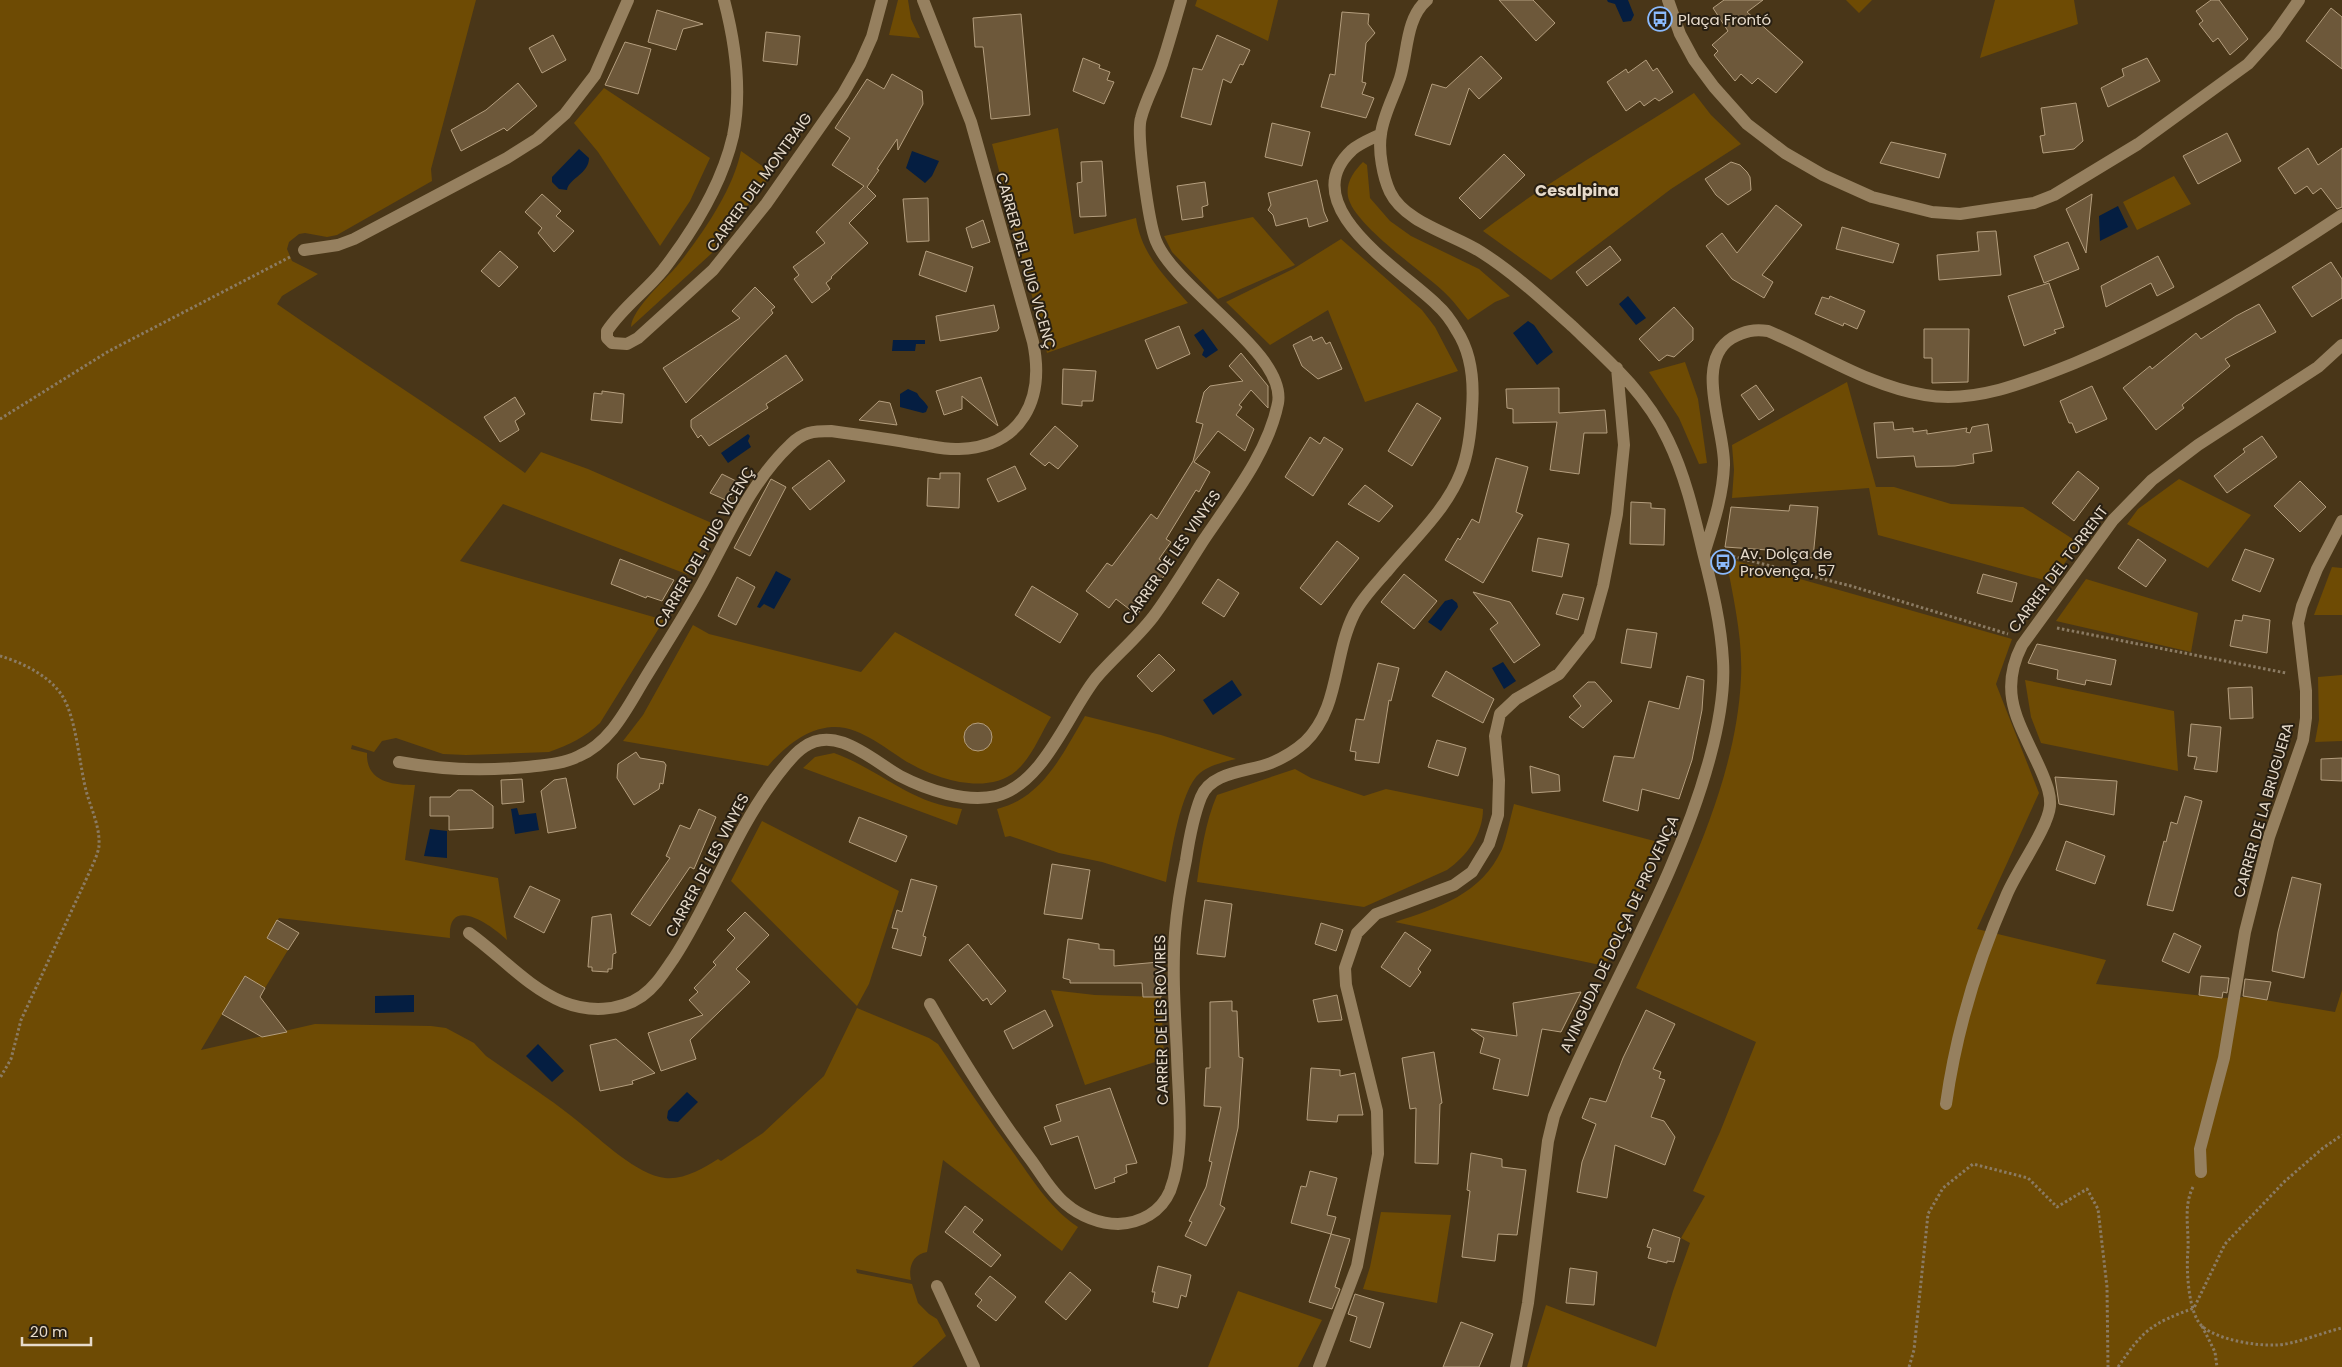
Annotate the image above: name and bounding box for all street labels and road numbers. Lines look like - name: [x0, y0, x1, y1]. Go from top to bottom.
- street label: CARRER DEL MONTBAIG: [701, 108, 817, 256]
- street label: CARRER DEL PUIG VICENÇ: [991, 170, 1061, 352]
- street label: CARRER DEL PUIG VICENÇ: [649, 463, 759, 631]
- street label: CARRER DE LES VINYES: [1117, 486, 1225, 628]
- street label: CARRER DEL TORRENT: [2003, 501, 2113, 637]
- street label: CARRER DE LA BRUGUERA: [2228, 720, 2298, 900]
- street label: CARRER DE LES VINYES: [660, 790, 754, 940]
- street label: AVINGUDA DE DOLÇA DE PROVENÇA: [1555, 812, 1683, 1056]
- street label: CARRER DE LES ROVIRES: [1149, 935, 1173, 1105]

